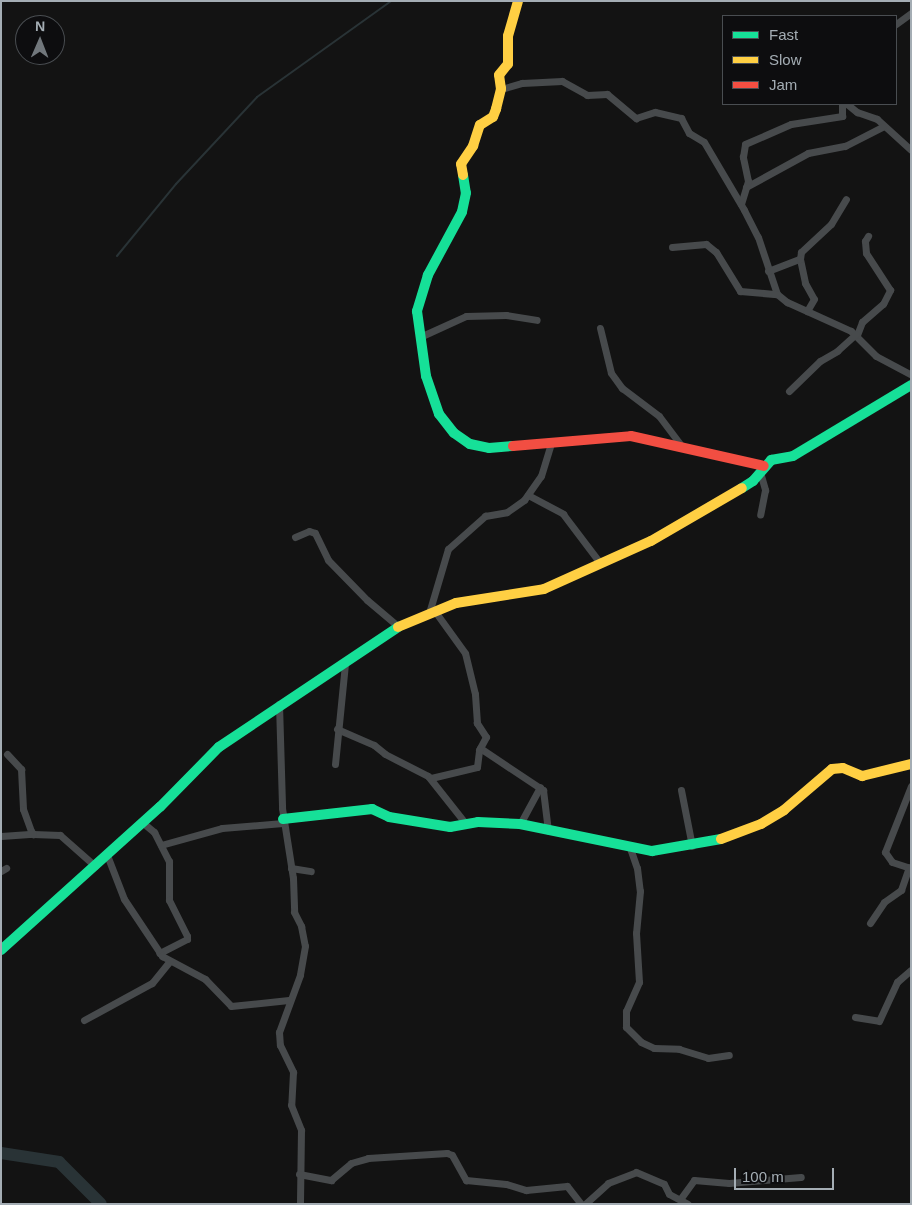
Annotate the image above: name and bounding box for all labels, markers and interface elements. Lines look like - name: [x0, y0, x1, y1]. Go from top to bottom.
- north arrow: [15, 15, 65, 65]
- legend: [722, 15, 897, 105]
- text: N: [35, 18, 45, 34]
- text: Fast: [769, 26, 798, 43]
- text: Slow: [769, 51, 802, 68]
- text: Jam: [769, 76, 797, 93]
- scale bar: [737, 1158, 837, 1190]
- text: 100 m: [742, 1168, 784, 1185]

